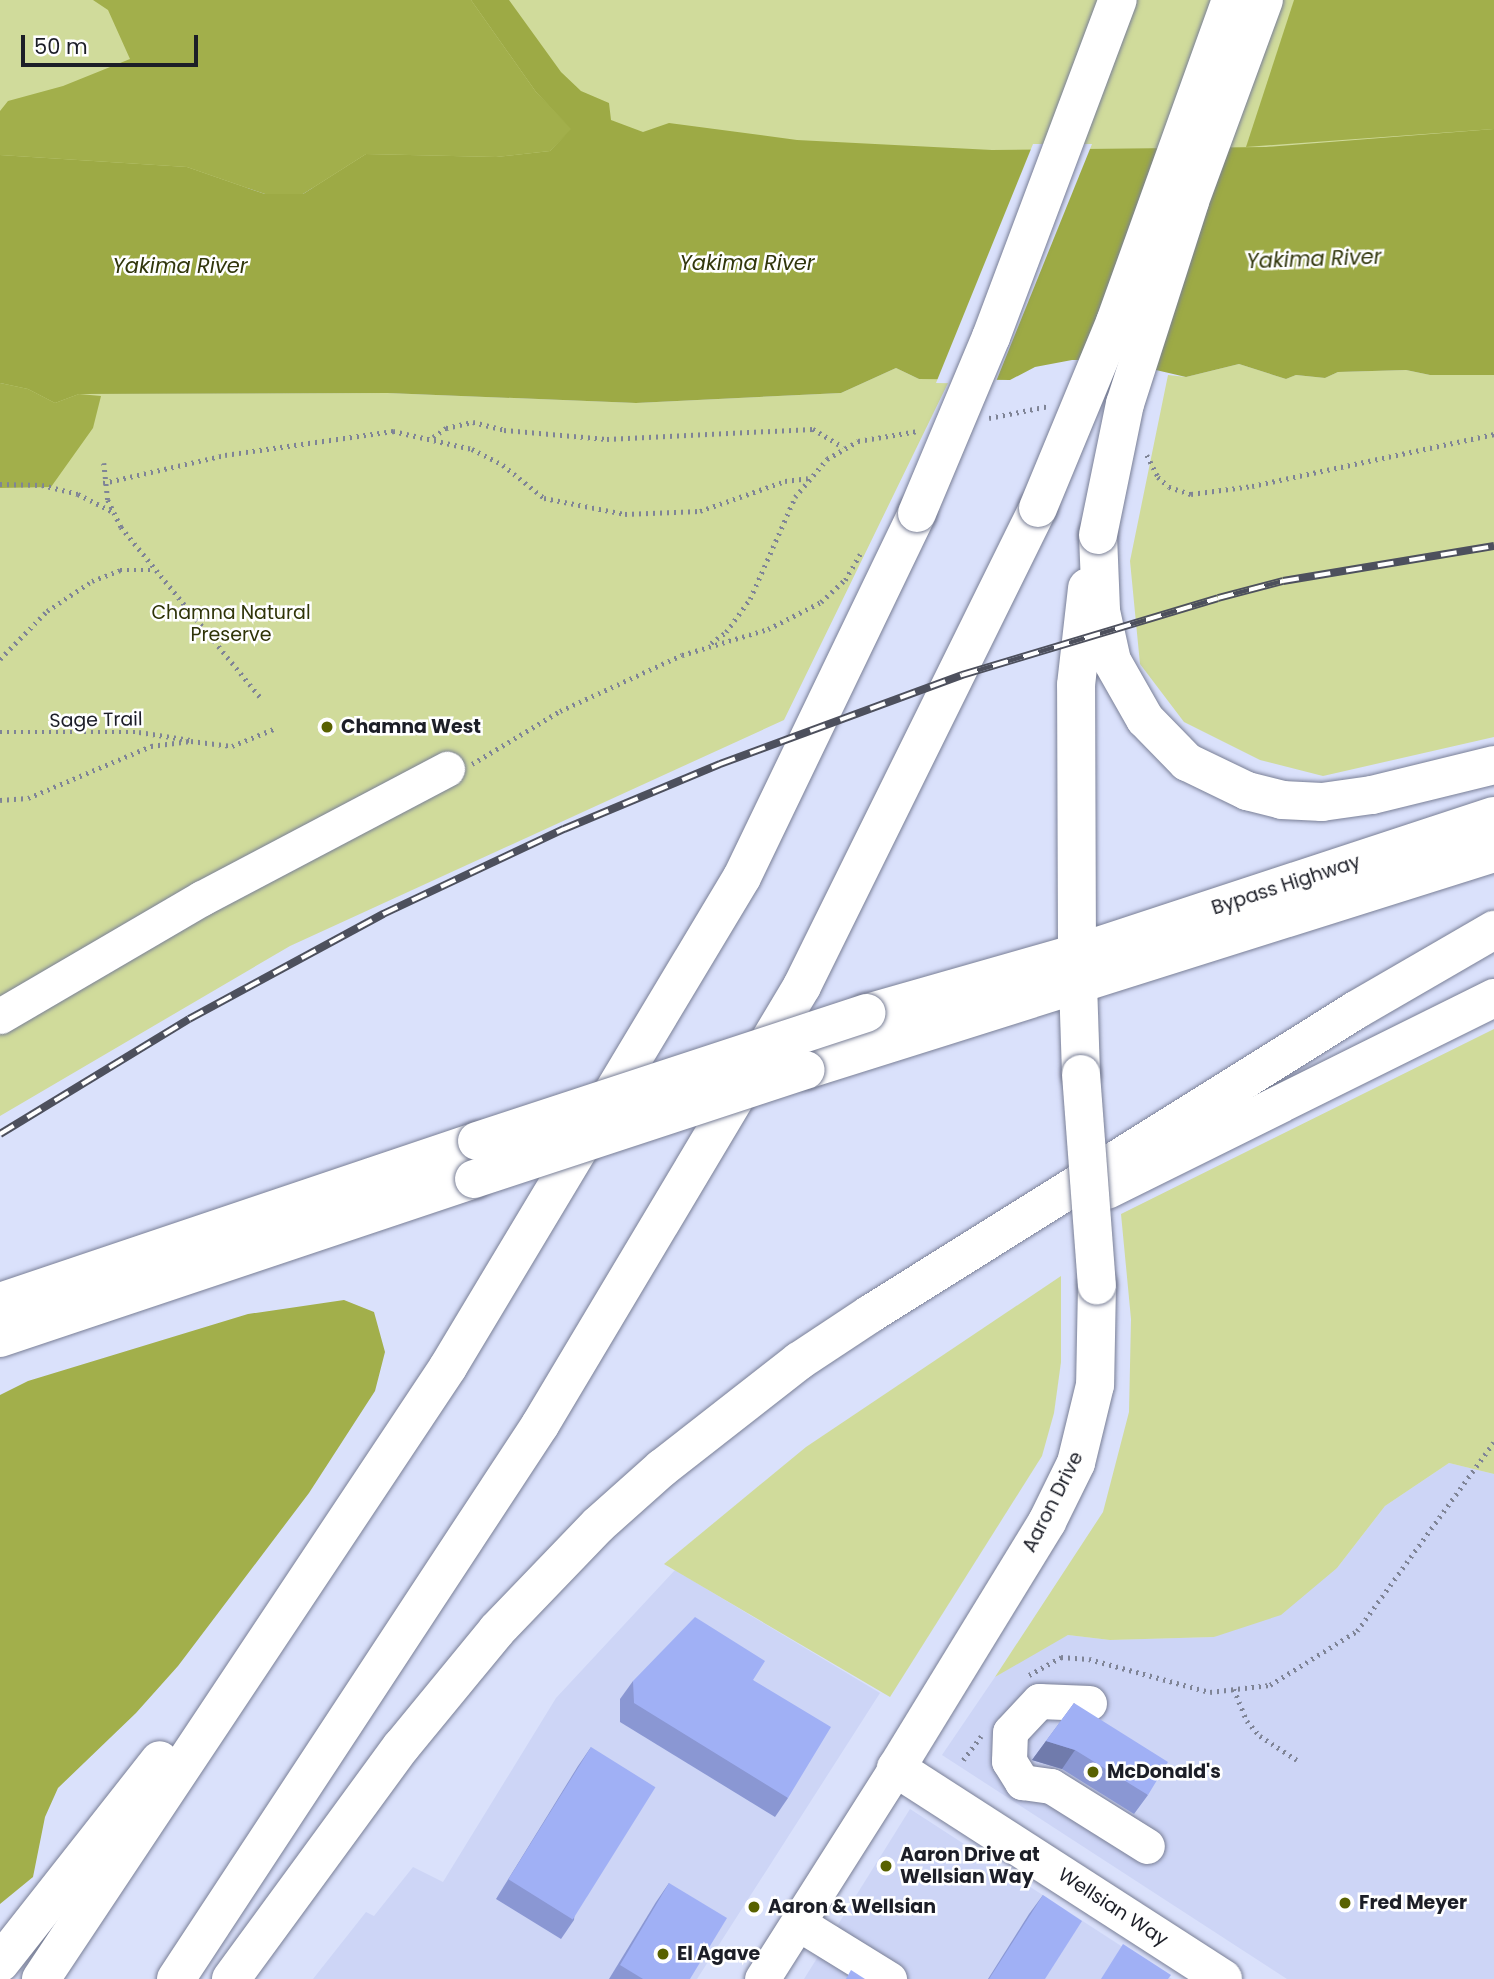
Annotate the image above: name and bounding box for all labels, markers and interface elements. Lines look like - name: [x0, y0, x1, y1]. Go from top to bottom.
- scale bar: [24, 21, 201, 65]
- text: 50 m: [34, 32, 88, 61]
- water label: Yakima River: [1246, 244, 1382, 274]
- water label: Yakima River: [679, 250, 815, 276]
- water label: Yakima River: [112, 253, 248, 279]
- park label: Chamna Natural Preserve: [151, 602, 311, 646]
- street label: Sage Trail: [49, 708, 143, 732]
- place label: Chamna West: [341, 716, 481, 738]
- marker: Chamna West: [319, 719, 335, 735]
- street label: Bypass Highway: [1209, 850, 1363, 920]
- street label: Aaron Drive: [1018, 1448, 1088, 1556]
- place label: McDonald's: [1107, 1761, 1221, 1783]
- marker: McDonald's: [1085, 1764, 1101, 1780]
- place label: Aaron Drive at Wellsian Way: [900, 1844, 1040, 1888]
- marker: Aaron Drive at Wellsian Way: [878, 1858, 894, 1874]
- street label: Wellsian Way: [1054, 1863, 1172, 1951]
- place label: Fred Meyer: [1359, 1892, 1467, 1914]
- marker: Fred Meyer: [1337, 1895, 1353, 1911]
- place label: Aaron & Wellsian: [768, 1896, 936, 1918]
- marker: Aaron & Wellsian: [746, 1899, 762, 1915]
- place label: El Agave: [677, 1943, 760, 1965]
- marker: El Agave: [655, 1946, 671, 1962]

